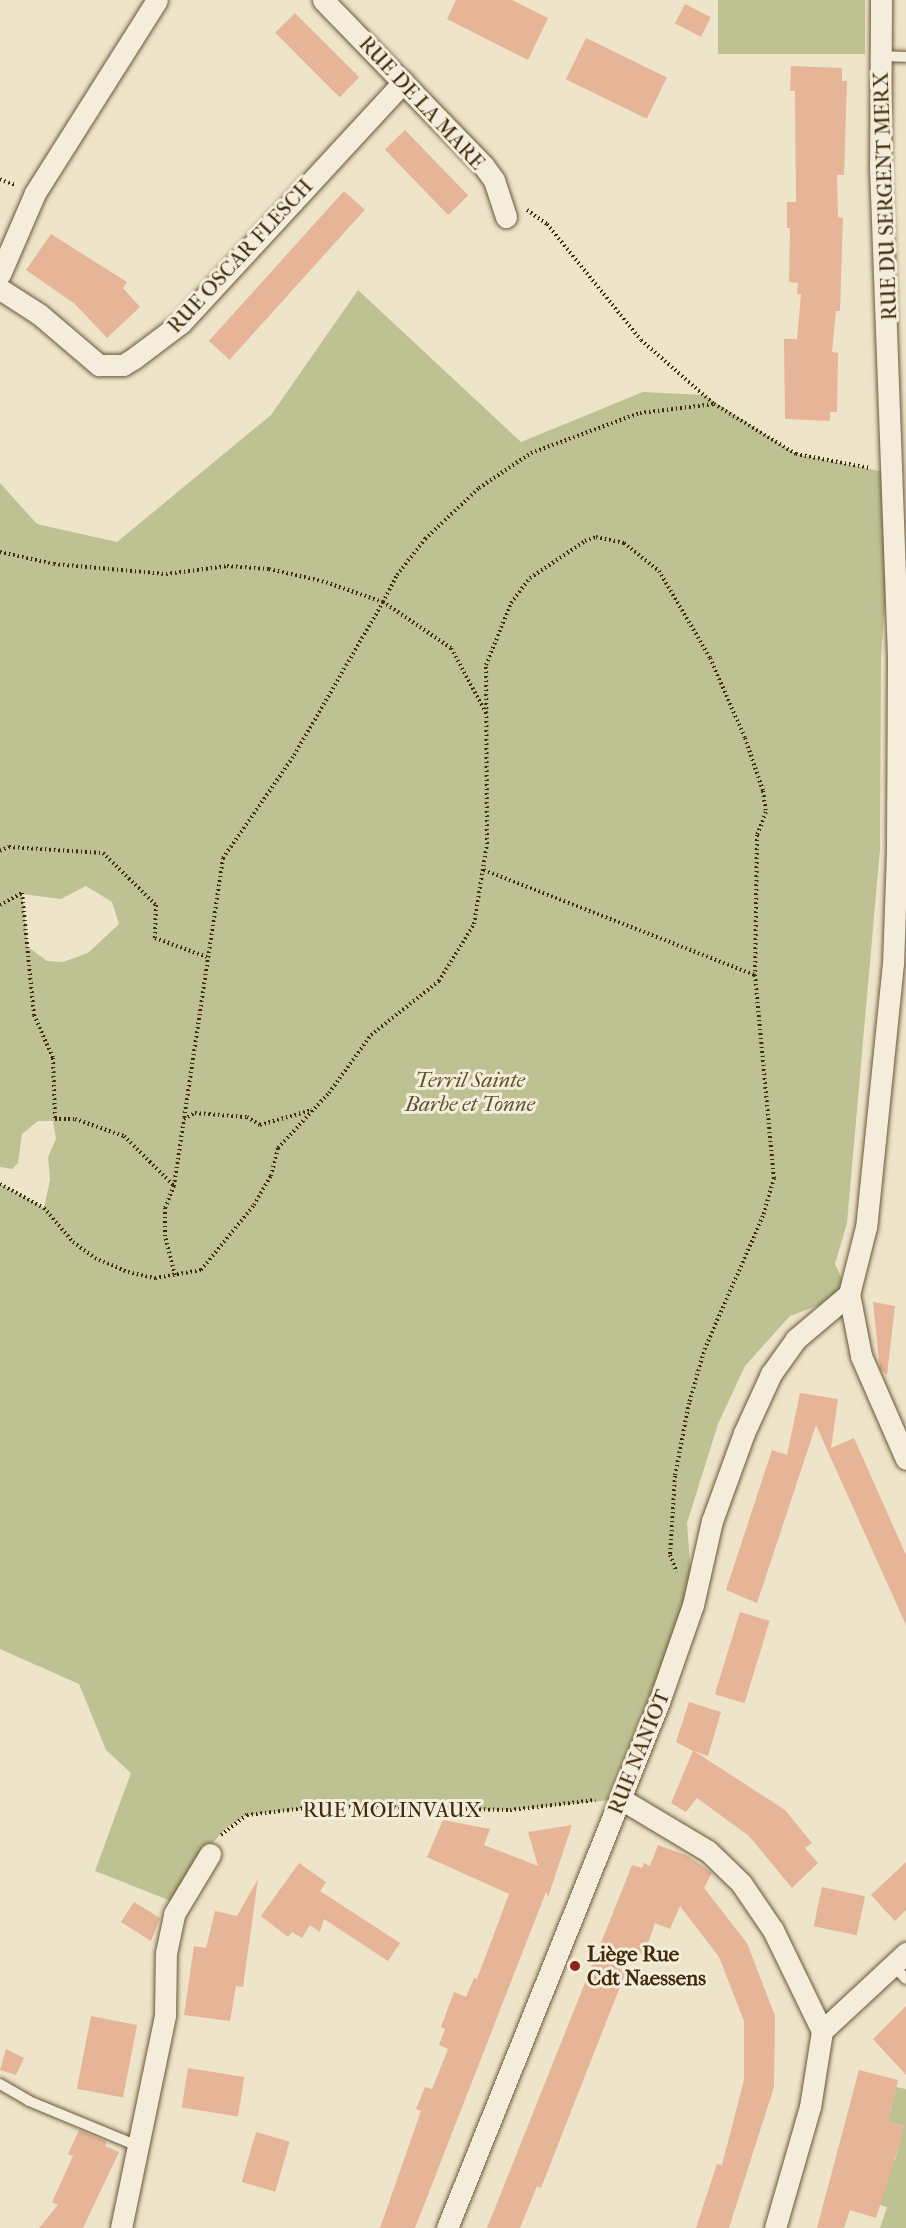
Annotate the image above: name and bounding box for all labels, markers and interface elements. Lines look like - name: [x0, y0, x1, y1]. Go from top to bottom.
- street label: RUE DE LA MARE: [354, 31, 490, 175]
- street label: RUE DU SERGENT MERX: [868, 71, 902, 321]
- street label: RUE OSCAR FLESCH: [162, 174, 318, 338]
- park label: Terril Sainte Barbe et Tonne: [405, 1067, 535, 1117]
- street label: RUE NANIOT: [603, 1686, 675, 1818]
- street label: RUE MOLINVAUX: [303, 1797, 481, 1823]
- place label: Liège Rue Cdt Naessens: [587, 1941, 706, 1991]
- marker: Liège Rue Cdt Naessens: [568, 1959, 582, 1973]

